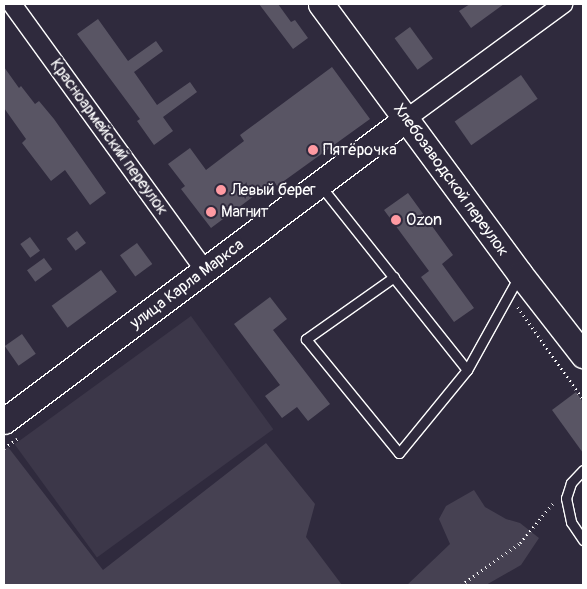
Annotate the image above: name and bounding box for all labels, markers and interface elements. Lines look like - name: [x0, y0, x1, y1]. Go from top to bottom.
- street label: Красноармейский переулок: [46, 55, 172, 219]
- street label: Хлебозаводской переулок: [389, 100, 513, 260]
- place label: Пятёрочка: [323, 140, 397, 160]
- marker: Пятёрочка: [307, 144, 319, 156]
- place label: Левый берег: [231, 180, 316, 200]
- marker: Левый берег: [215, 184, 227, 196]
- place label: Магнит: [221, 202, 269, 222]
- marker: Магнит: [205, 206, 217, 218]
- place label: Ozon: [406, 210, 442, 230]
- marker: Ozon: [390, 214, 402, 226]
- street label: улица Карла Маркса: [126, 235, 248, 333]

